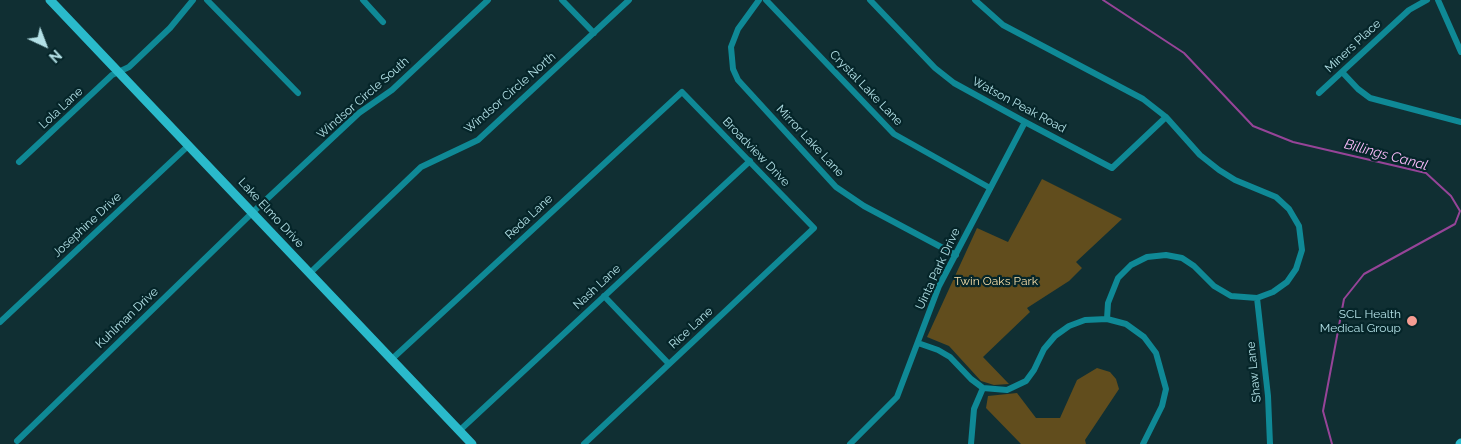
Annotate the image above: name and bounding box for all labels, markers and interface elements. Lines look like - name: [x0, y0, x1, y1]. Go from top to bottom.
- street label: Miners Place: [1322, 16, 1384, 76]
- north arrow: [20, 20, 70, 70]
- text: N: [46, 46, 65, 65]
- street label: Crystal Lake Lane: [827, 47, 905, 129]
- street label: Windsor Circle North: [461, 49, 559, 137]
- street label: Windsor Circle South: [314, 54, 412, 142]
- street label: Watson Peak Road: [969, 74, 1069, 136]
- street label: Lola Lane: [36, 84, 86, 132]
- street label: Mirror Lake Lane: [773, 102, 847, 180]
- street label: Broadview Drive: [719, 114, 793, 190]
- water label: Billings Canal: [1342, 136, 1430, 174]
- street label: Lake Elmo Drive: [235, 175, 307, 251]
- street label: Josephine Drive: [50, 190, 124, 260]
- street label: Reda Lane: [502, 192, 556, 242]
- street label: Uinta Park Drive: [913, 226, 963, 312]
- street label: Nash Lane: [570, 262, 624, 312]
- park label: Twin Oaks Park: [954, 274, 1038, 288]
- street label: Kuhlman Drive: [93, 285, 161, 351]
- street label: Rice Lane: [666, 304, 716, 352]
- place label: SCL Health Medical Group: [1320, 307, 1401, 335]
- marker: SCL Health Medical Group: [1405, 314, 1419, 328]
- street label: Shaw Lane: [1244, 341, 1264, 403]

